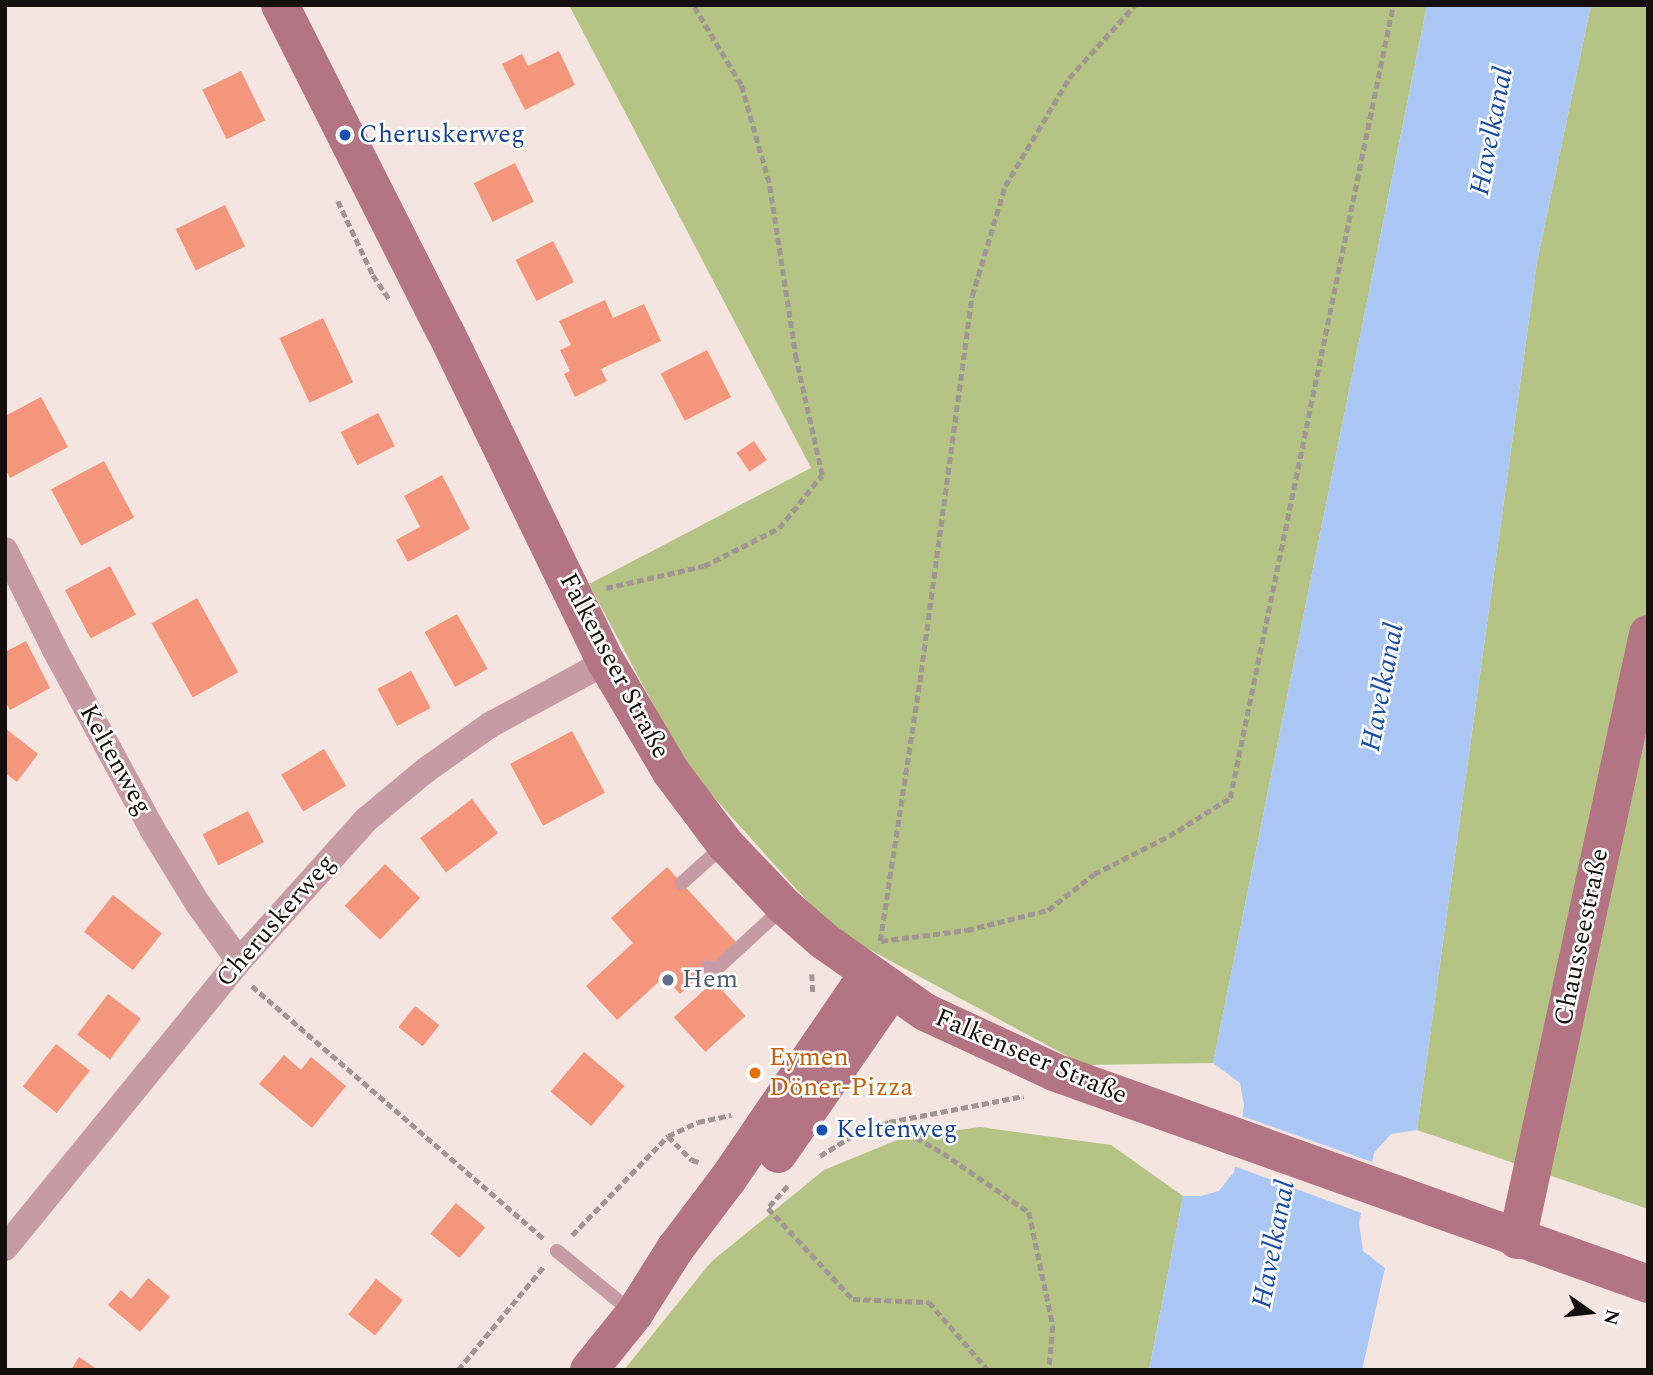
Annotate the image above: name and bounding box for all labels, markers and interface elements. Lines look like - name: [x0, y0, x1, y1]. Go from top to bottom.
- water label: Havelkanal: [1463, 64, 1521, 198]
- place label: Cheruskerweg: [359, 119, 525, 151]
- marker: Cheruskerweg: [337, 127, 353, 143]
- street label: Falkenseer Straße: [552, 568, 676, 764]
- water label: Havelkanal: [1354, 620, 1412, 754]
- street label: Keltenweg: [72, 699, 158, 821]
- street label: Chausseestraße: [1548, 845, 1616, 1029]
- street label: Cheruskerweg: [210, 848, 342, 994]
- place label: Hem: [682, 964, 738, 996]
- marker: Hem: [660, 972, 676, 988]
- street label: Falkenseer Straße: [930, 1002, 1132, 1112]
- place label: Eymen Döner-Pizza: [769, 1042, 913, 1104]
- marker: Eymen Döner-Pizza: [747, 1065, 763, 1081]
- place label: Keltenweg: [836, 1114, 957, 1146]
- marker: Keltenweg: [814, 1122, 830, 1138]
- water label: Havelkanal: [1245, 1177, 1303, 1311]
- north arrow: [1555, 1277, 1625, 1347]
- text: N: [1595, 1306, 1627, 1328]

